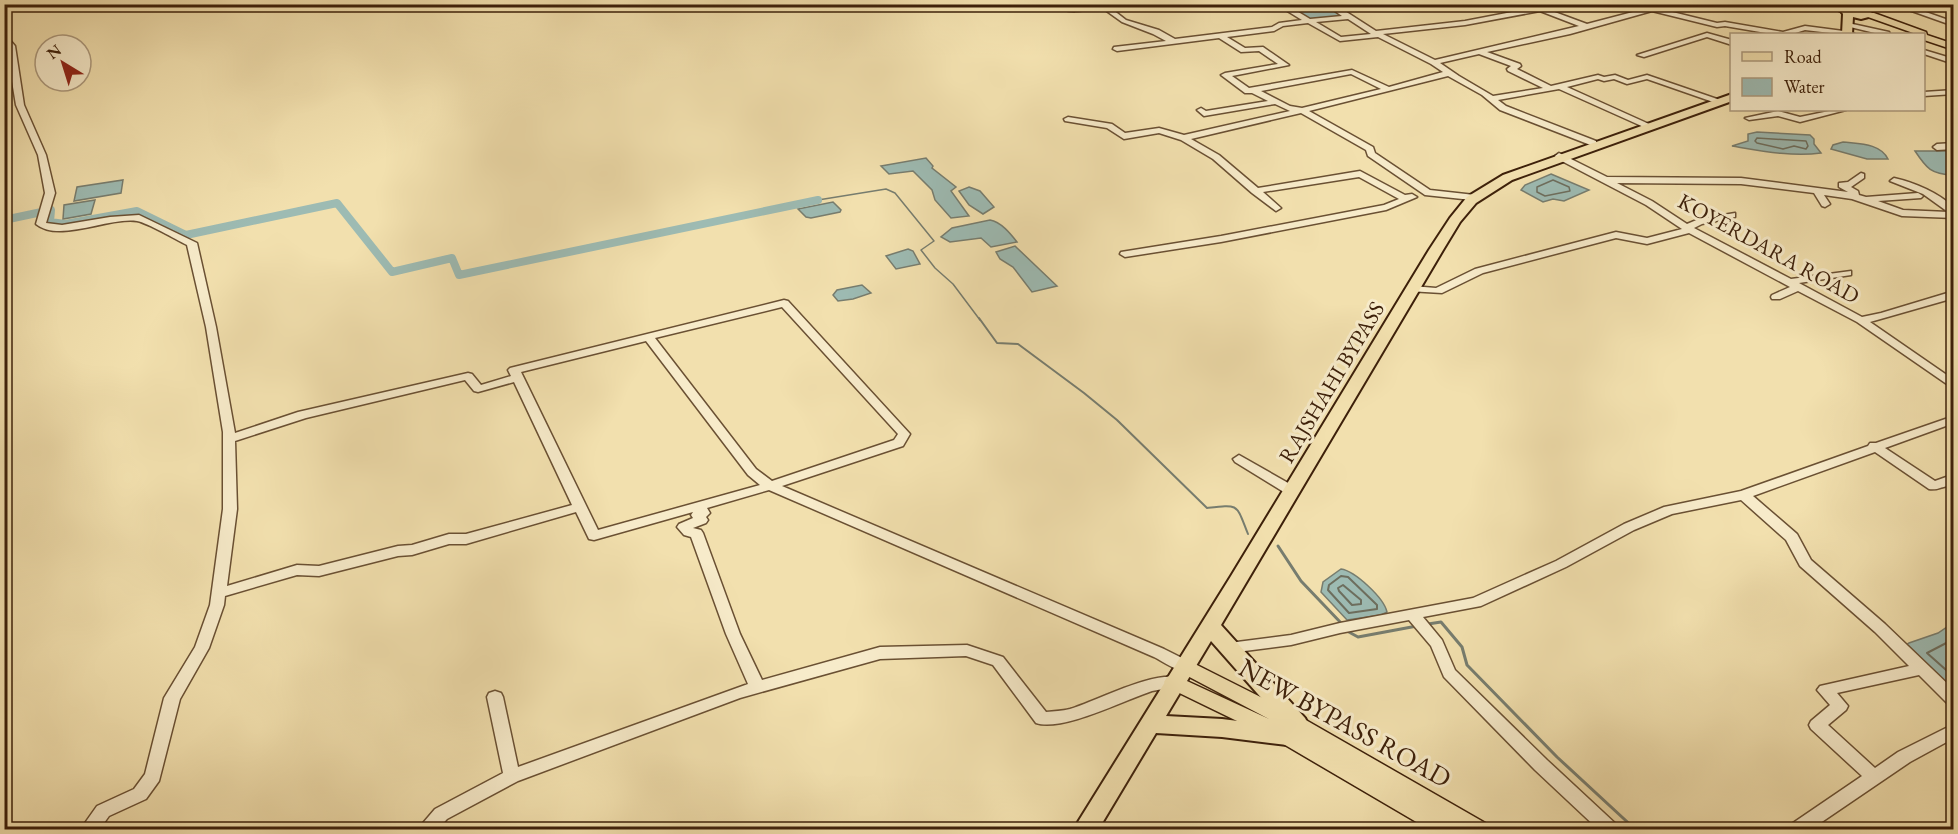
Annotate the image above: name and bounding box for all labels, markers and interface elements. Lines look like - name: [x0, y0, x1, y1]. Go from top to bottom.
- north arrow: [33, 33, 93, 93]
- legend: [1730, 33, 1925, 111]
- text: N: [43, 39, 66, 64]
- text: Road: [1784, 45, 1823, 68]
- text: Water: [1784, 75, 1825, 98]
- street label: KOYERDARA ROAD: [1673, 187, 1865, 310]
- street label: RAJSHAHI BYPASS: [1272, 296, 1391, 468]
- street label: NEW BYPASS ROAD: [1233, 650, 1458, 795]

